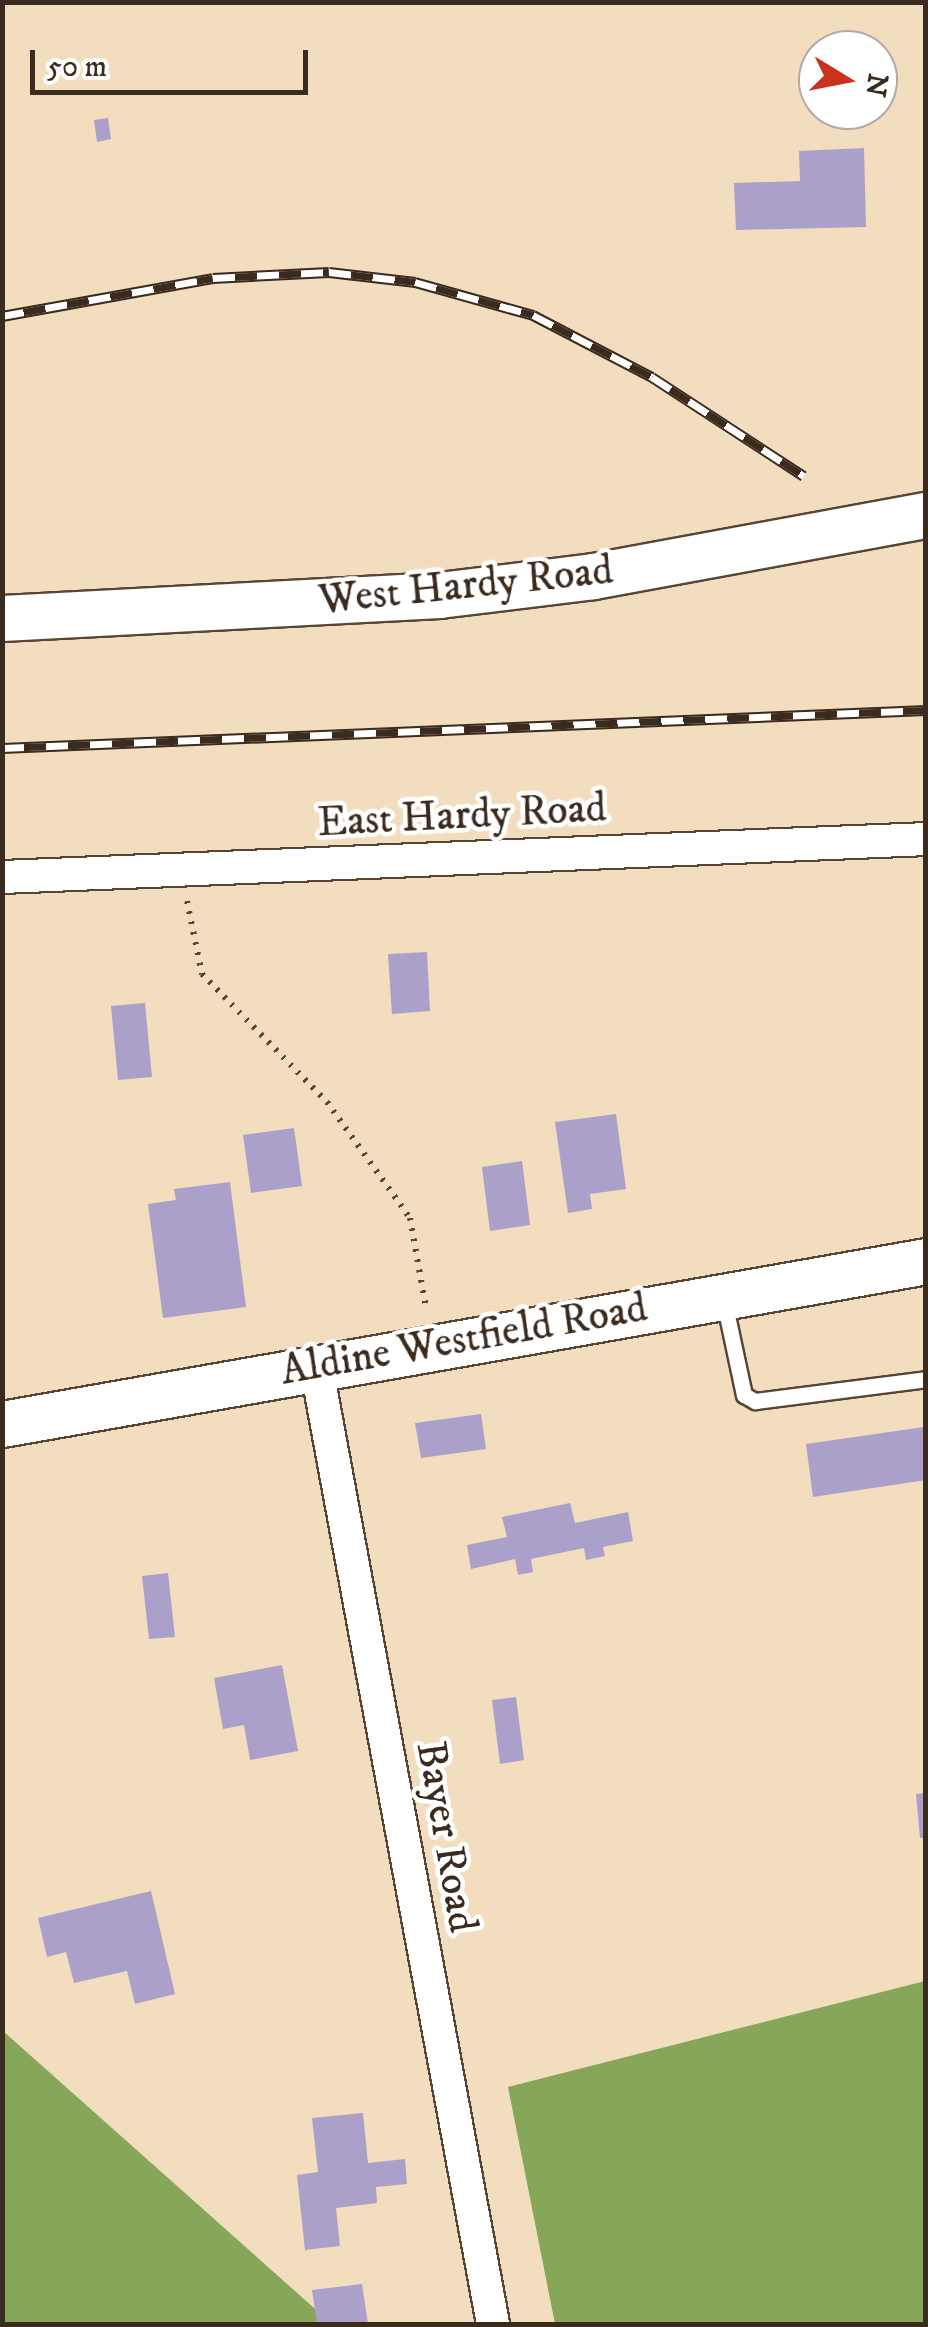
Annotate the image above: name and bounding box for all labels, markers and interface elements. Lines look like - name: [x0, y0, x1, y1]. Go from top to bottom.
- scale bar: [35, 30, 312, 92]
- north arrow: [798, 30, 898, 130]
- text: 50 m: [47, 49, 107, 86]
- text: N: [857, 71, 895, 99]
- street label: West Hardy Road: [316, 545, 616, 627]
- street label: East Hardy Road: [316, 783, 608, 849]
- street label: Aldine Westfield Road: [277, 1283, 651, 1397]
- street label: Bayer Road: [404, 1738, 488, 1936]

